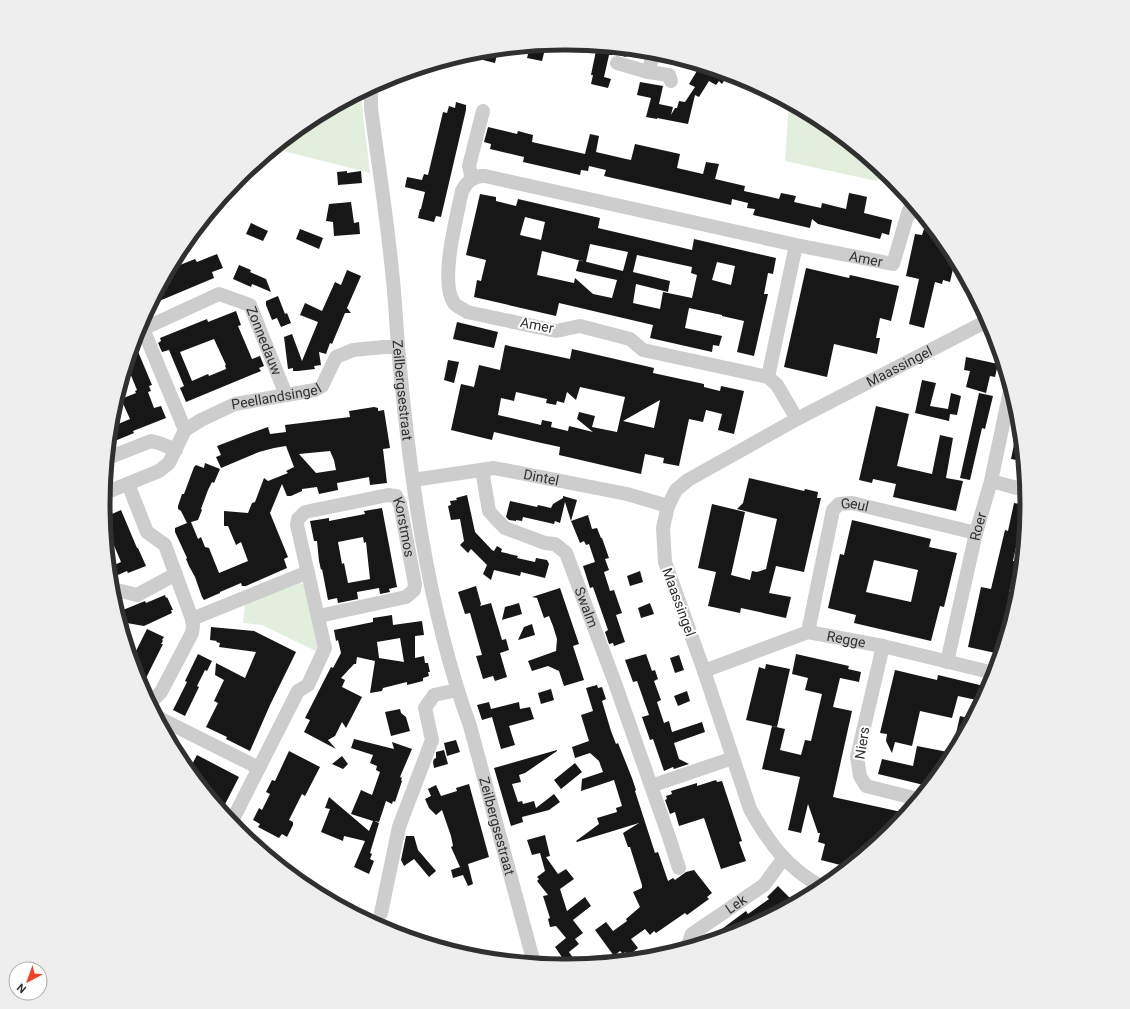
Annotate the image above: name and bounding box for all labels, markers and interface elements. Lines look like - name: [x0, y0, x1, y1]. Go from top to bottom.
- street label: Amer: [848, 248, 884, 270]
- street label: Zonnedauw: [243, 304, 285, 378]
- street label: Amer: [519, 314, 555, 336]
- street label: Zeilbergsestraat: [390, 339, 416, 442]
- street label: Maassingel: [864, 343, 935, 390]
- street label: Peellandsingel: [230, 380, 324, 413]
- street label: Dintel: [522, 466, 560, 489]
- street label: Korstmos: [390, 494, 418, 558]
- street label: Geul: [840, 495, 870, 515]
- street label: Roer: [967, 510, 990, 542]
- street label: Maassingel: [659, 566, 699, 638]
- street label: Swalm: [572, 585, 601, 630]
- street label: Regge: [825, 628, 867, 651]
- street label: Niers: [852, 726, 872, 760]
- street label: Zeilbergsestraat: [476, 775, 518, 877]
- street label: Lek: [722, 891, 750, 917]
- north arrow: [8, 961, 48, 1001]
- text: N: [14, 981, 29, 996]

